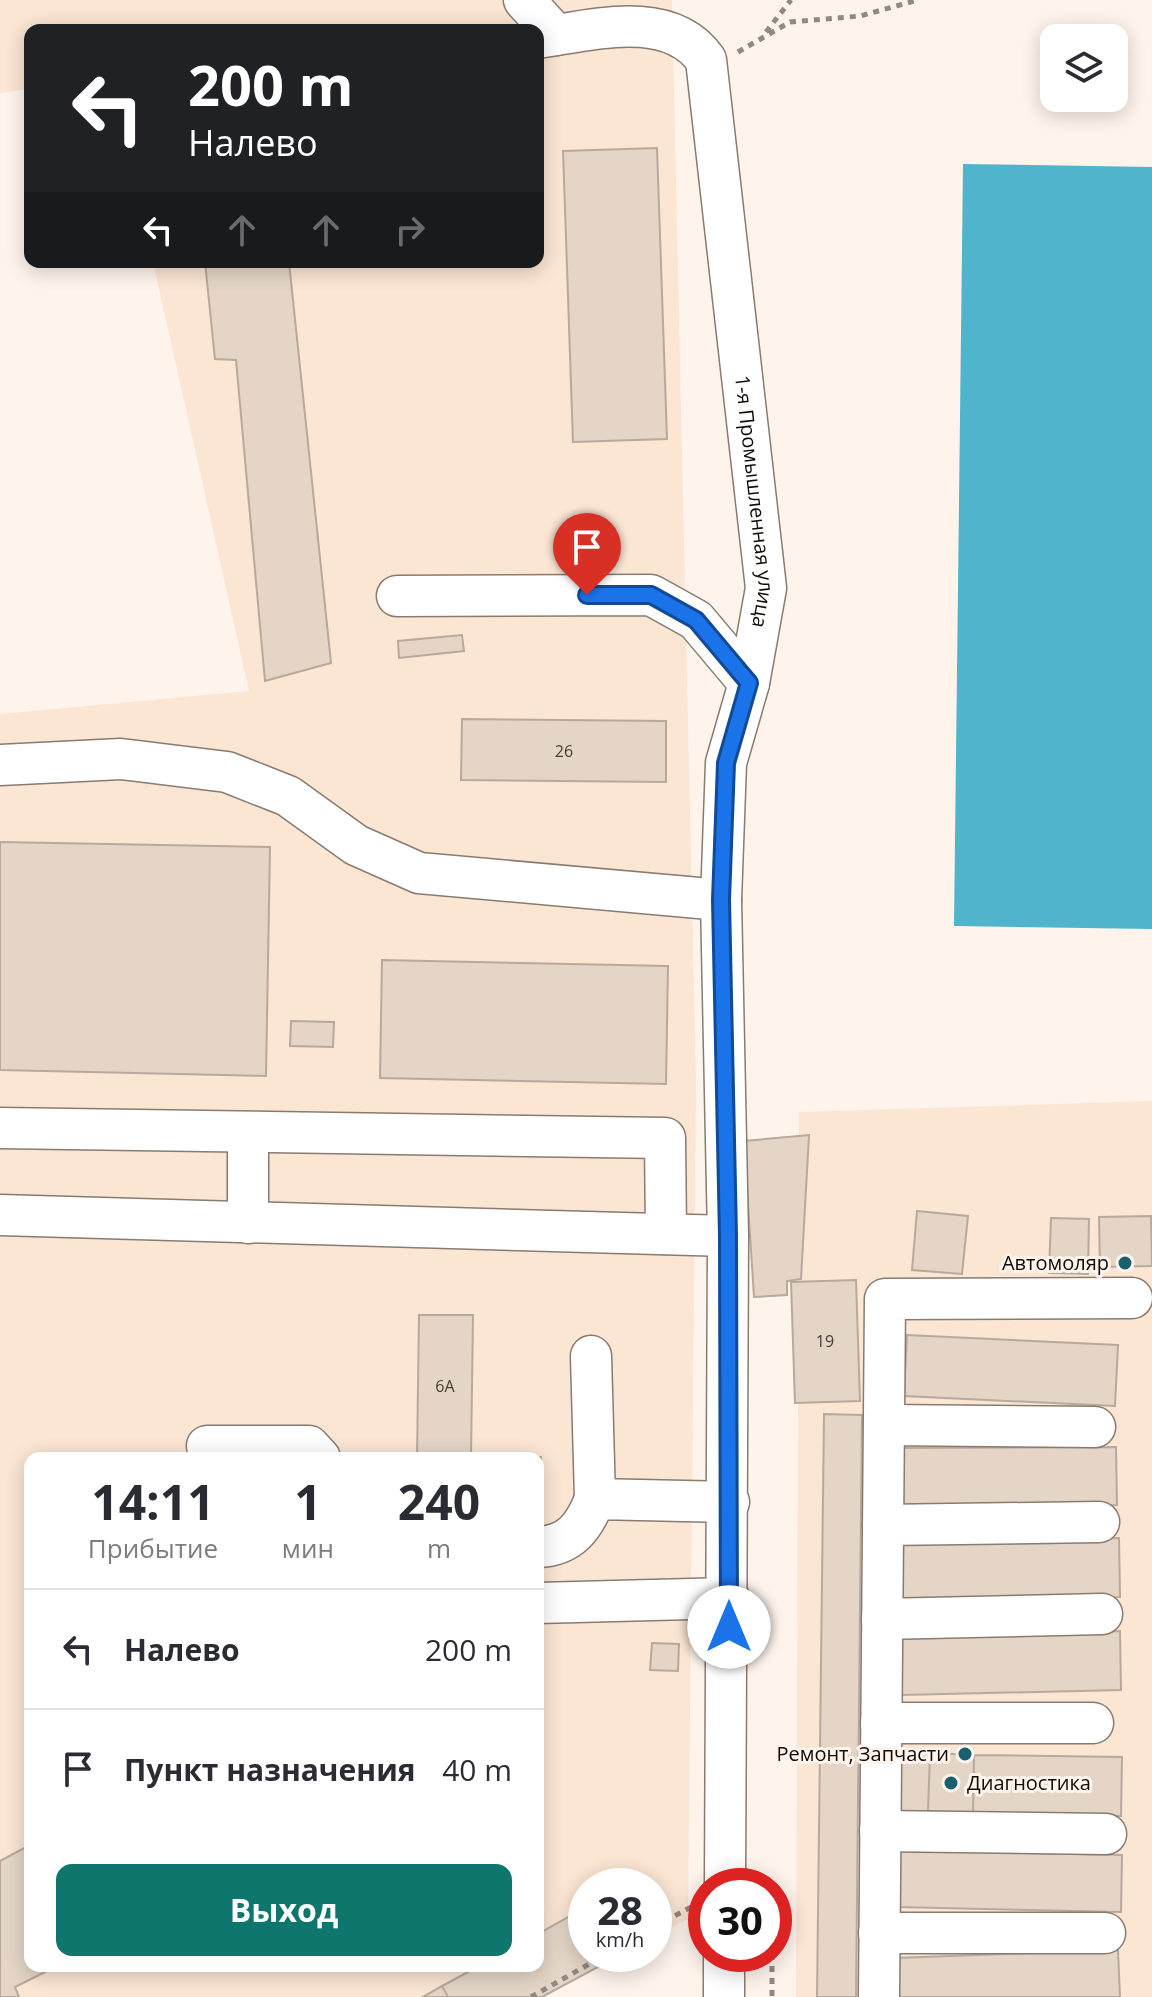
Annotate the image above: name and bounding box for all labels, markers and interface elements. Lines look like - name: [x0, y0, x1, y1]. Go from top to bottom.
- map controls: [1040, 24, 1128, 112]
- button: layers: [1040, 24, 1128, 112]
- text: 200 m: [188, 46, 354, 122]
- icon: left: [56, 56, 160, 160]
- text: Налево: [188, 118, 318, 167]
- icon: left: [136, 208, 180, 252]
- icon: ahead: [220, 208, 264, 252]
- icon: ahead: [304, 208, 348, 252]
- icon: right: [388, 208, 432, 252]
- street label: 1-я Промышленная улица: [729, 374, 780, 630]
- pin: [553, 513, 621, 595]
- icon: arrive: [565, 525, 609, 569]
- house number: 26: [555, 740, 573, 762]
- place label: Автомоляр: [1002, 1249, 1109, 1276]
- marker: Автомоляр: [1116, 1254, 1134, 1272]
- house number: 19: [816, 1330, 834, 1352]
- house number: 6А: [435, 1375, 456, 1397]
- text: 14:11: [91, 1469, 215, 1534]
- text: 1: [294, 1469, 322, 1534]
- text: 240: [398, 1469, 480, 1534]
- text: Прибытие: [88, 1530, 218, 1566]
- text: мин: [282, 1530, 334, 1566]
- text: m: [427, 1530, 451, 1566]
- position arrow: [687, 1585, 771, 1669]
- icon: left: [56, 1627, 100, 1671]
- text: Налево: [124, 1629, 240, 1670]
- text: 200 m: [425, 1629, 512, 1670]
- place label: Ремонт, Запчасти: [776, 1740, 949, 1767]
- marker: Ремонт, Запчасти: [956, 1745, 974, 1763]
- icon: arrive: [56, 1747, 100, 1791]
- text: Пункт назначения: [124, 1749, 416, 1790]
- text: 40 m: [442, 1749, 512, 1790]
- place label: Диагностика: [967, 1769, 1091, 1796]
- marker: Диагностика: [942, 1774, 960, 1792]
- button: Выход: [56, 1864, 512, 1956]
- speed limit sign: 30: [688, 1868, 792, 1972]
- text: 28: [597, 1882, 643, 1937]
- text: km/h: [596, 1926, 644, 1953]

